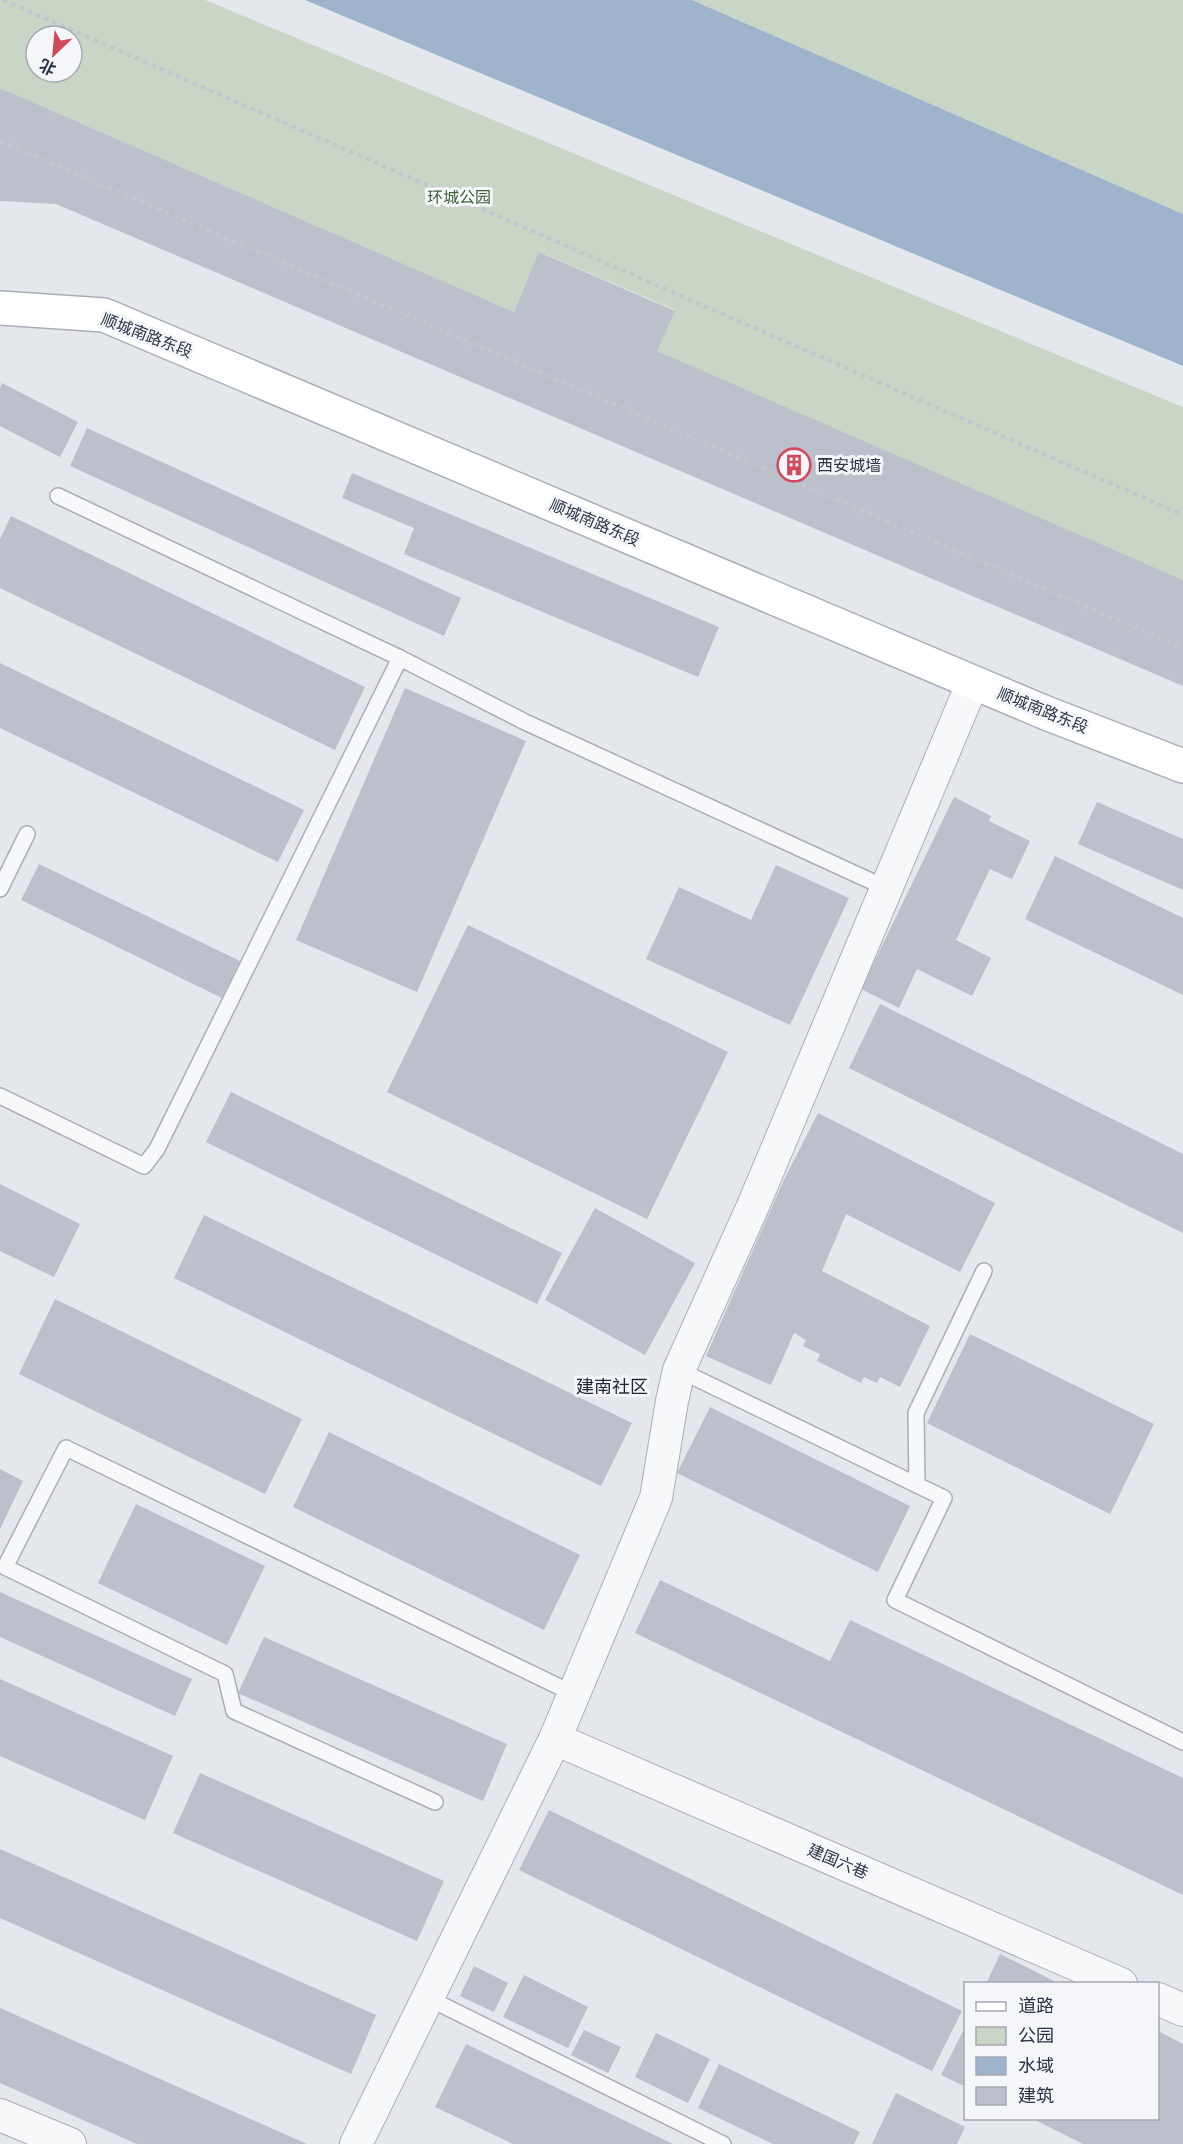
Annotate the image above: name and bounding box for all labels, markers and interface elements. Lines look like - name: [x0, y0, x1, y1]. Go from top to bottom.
- north arrow: [24, 24, 84, 84]
- text: 北: [36, 54, 59, 79]
- park label: 环城公园: [427, 188, 491, 208]
- street label: 顺城南路东段: [98, 309, 195, 362]
- building icon: 西安城墙: [776, 447, 812, 483]
- place label: 西安城墙: [817, 456, 881, 476]
- street label: 顺城南路东段: [547, 495, 643, 551]
- street label: 顺城南路东段: [994, 684, 1091, 738]
- district label: 建南社区: [576, 1376, 648, 1398]
- street label: 建国六巷: [804, 1840, 871, 1884]
- legend: [964, 1982, 1159, 2120]
- text: 道路: [1018, 1995, 1054, 2017]
- text: 公园: [1018, 2025, 1054, 2047]
- text: 水域: [1018, 2055, 1054, 2077]
- text: 建筑: [1018, 2085, 1054, 2107]

